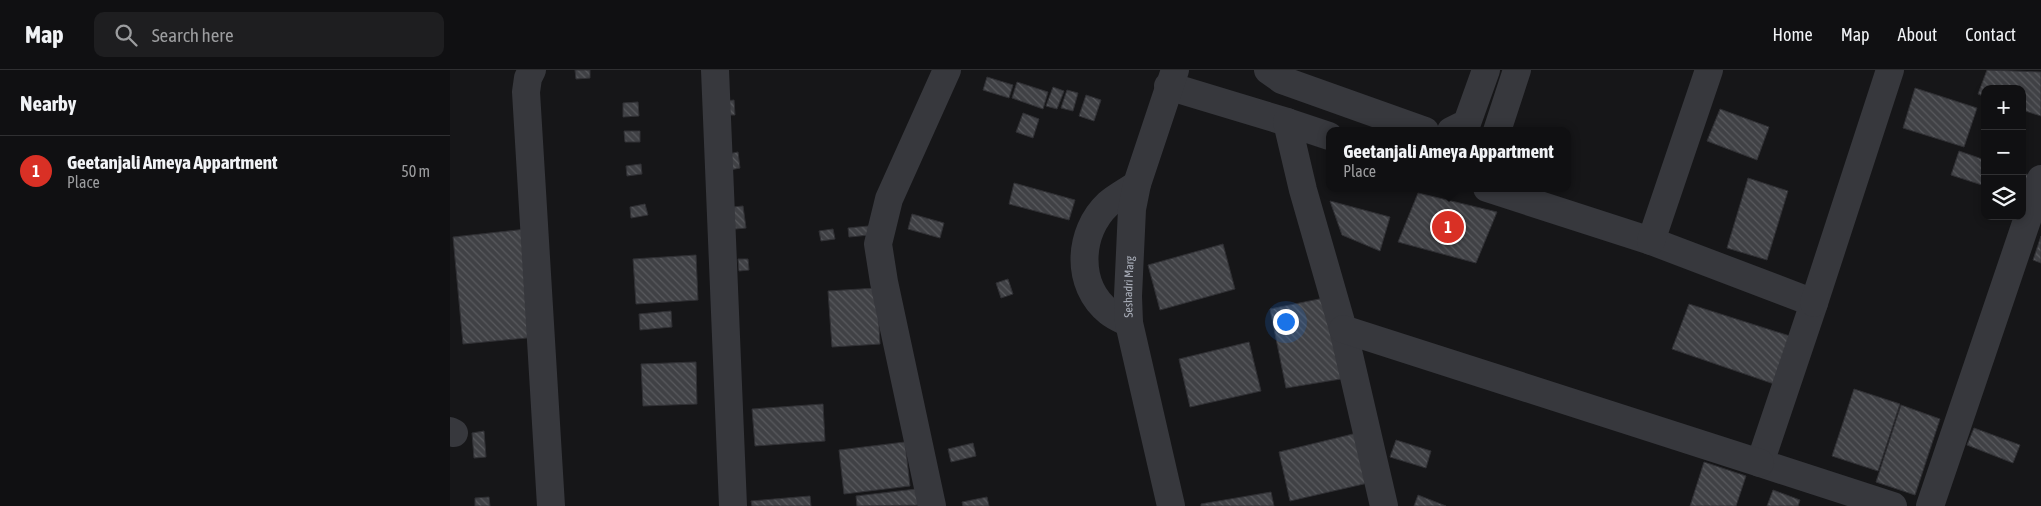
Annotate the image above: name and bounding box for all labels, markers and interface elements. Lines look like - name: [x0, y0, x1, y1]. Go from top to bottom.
- search box: [94, 12, 444, 57]
- text: Map: [25, 21, 64, 48]
- icon: search: [112, 21, 140, 49]
- text: Search here: [152, 24, 234, 46]
- text: Home: [1773, 24, 1813, 45]
- text: Map: [1841, 24, 1870, 45]
- text: About: [1898, 24, 1937, 45]
- text: Contact: [1965, 24, 2016, 45]
- map controls: [1981, 85, 2026, 220]
- button: +: [1981, 85, 2026, 130]
- text: Nearby: [20, 91, 76, 115]
- popup: [1326, 127, 1571, 192]
- button: −: [1981, 130, 2026, 175]
- text: Geetanjali Ameya Appartment: [1343, 140, 1554, 162]
- text: Geetanjali Ameya Appartment: [67, 151, 278, 173]
- text: 1: [32, 162, 40, 180]
- text: 50 m: [401, 162, 430, 180]
- text: Place: [1343, 162, 1376, 180]
- text: Place: [67, 173, 100, 191]
- button: layers: [1981, 175, 2026, 220]
- pin: 1: [1432, 208, 1464, 246]
- street label: Seshadri Marg: [1121, 255, 1137, 318]
- your location: [1273, 309, 1299, 335]

